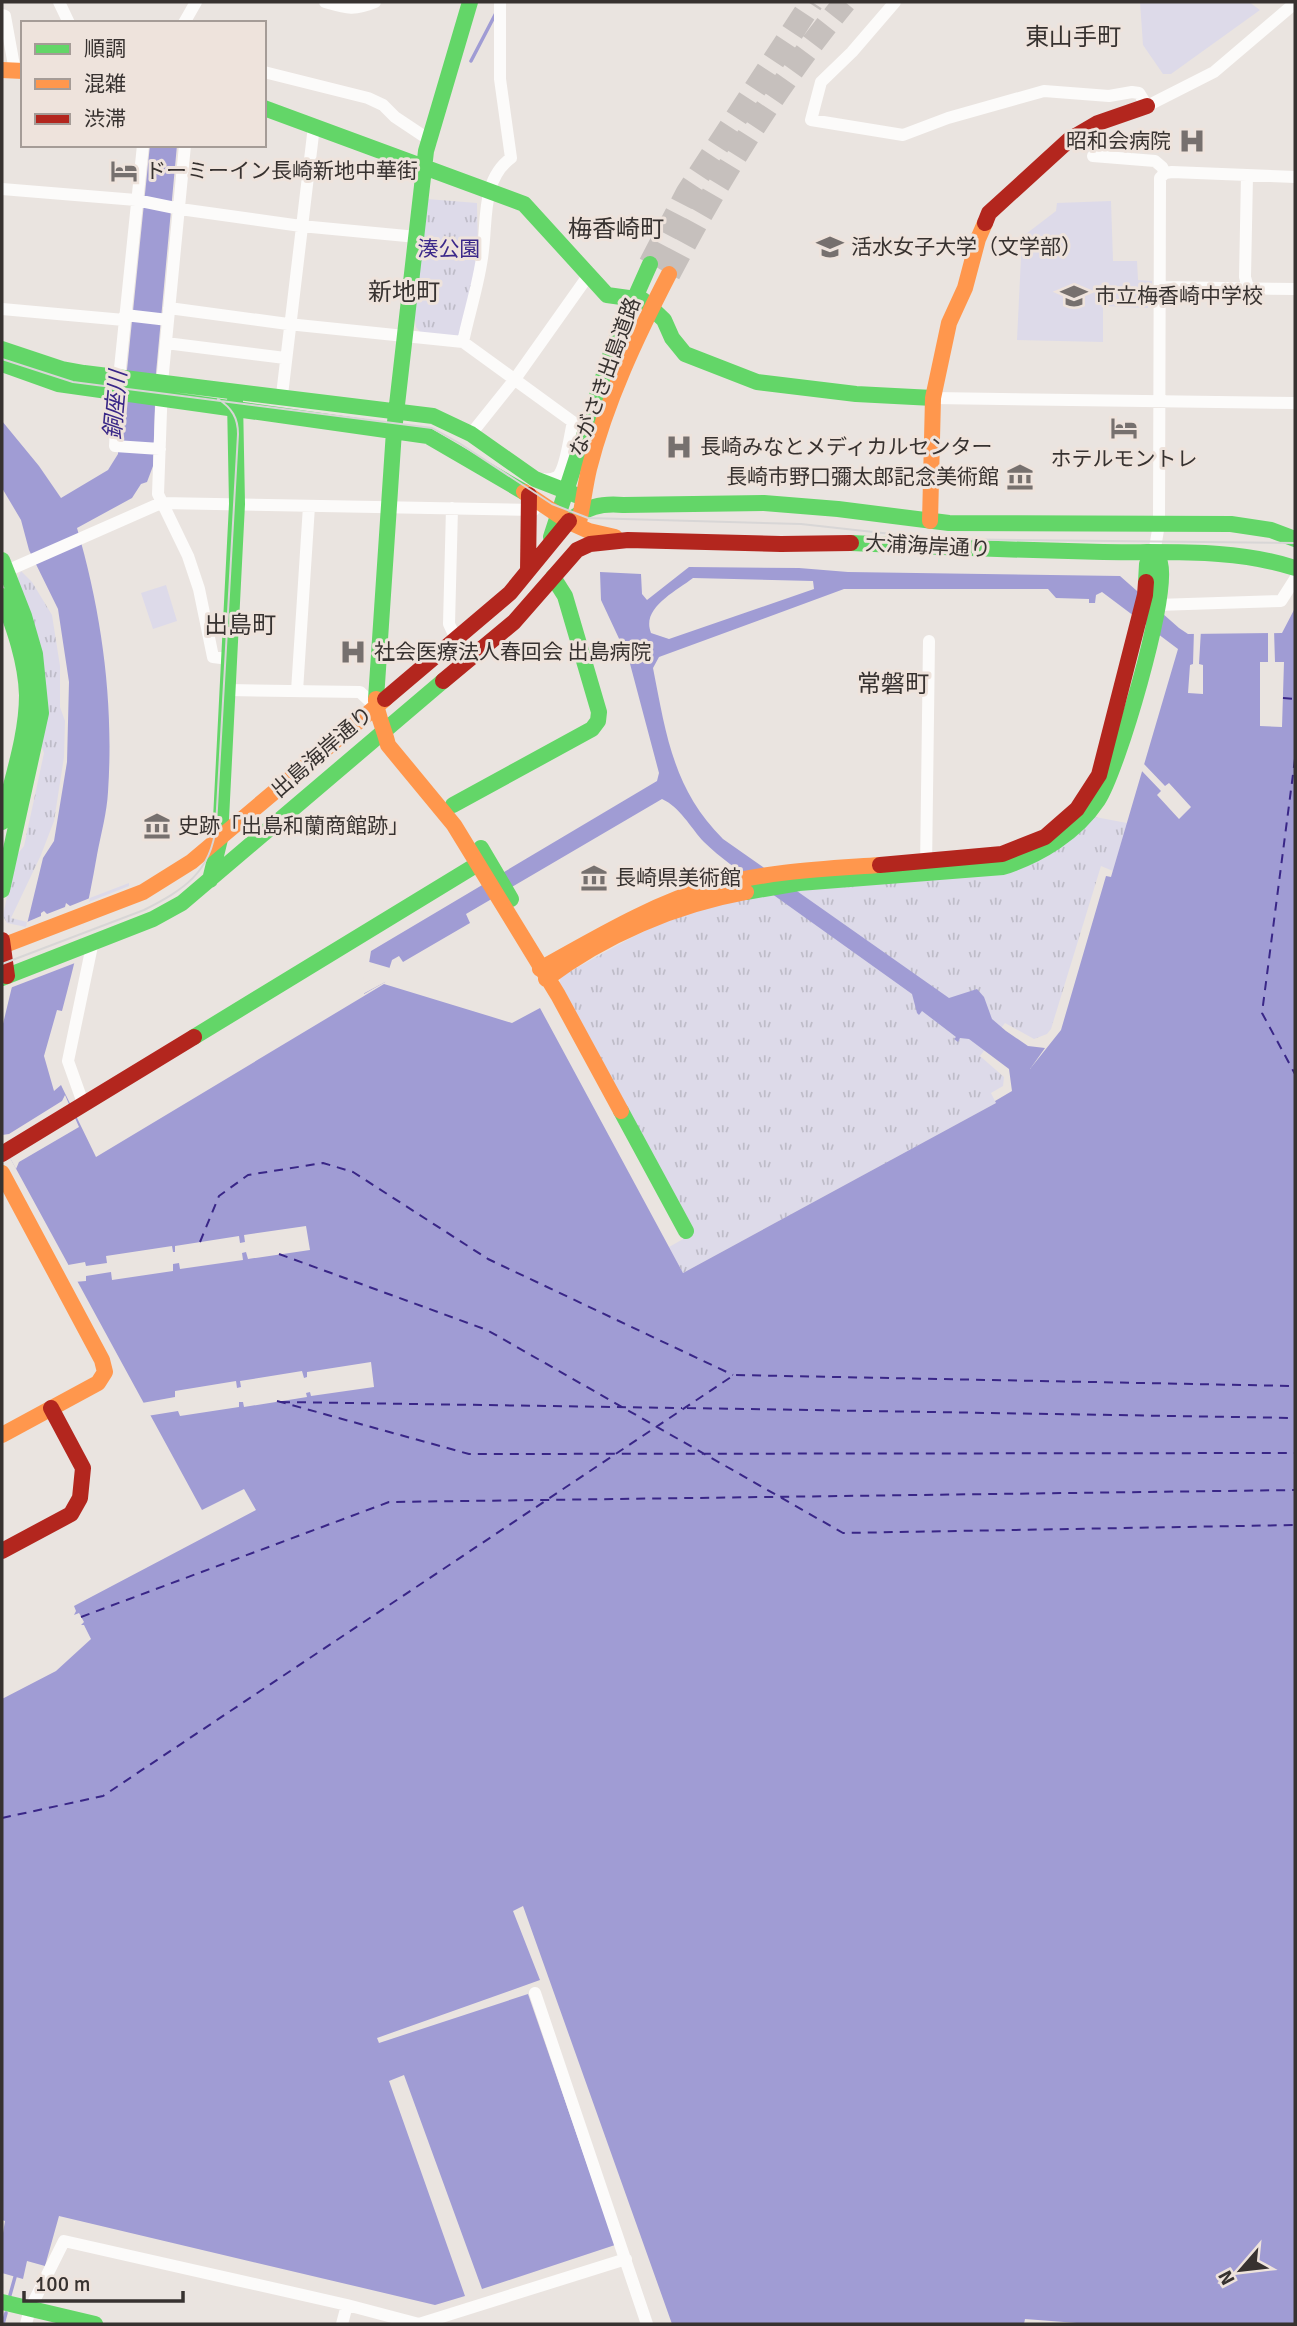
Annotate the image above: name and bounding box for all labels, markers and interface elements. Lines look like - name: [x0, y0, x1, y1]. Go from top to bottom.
- legend: [21, 21, 266, 147]
- district label: 東山手町: [1025, 22, 1121, 52]
- text: 順調: [84, 36, 126, 62]
- text: 混雑: [84, 71, 126, 97]
- text: 渋滞: [84, 106, 126, 132]
- hospital icon: 昭和会病院: [1177, 126, 1207, 156]
- place label: 昭和会病院: [1066, 128, 1171, 154]
- hotel icon: ドーミーイン長崎新地中華街: [109, 156, 139, 186]
- place label: ドーミーイン長崎新地中華街: [145, 158, 418, 184]
- district label: 梅香崎町: [568, 214, 664, 244]
- school or university icon: 活水女子大学（文学部）: [815, 232, 845, 262]
- place label: 活水女子大学（文学部）: [851, 234, 1082, 260]
- park label: 湊公園: [418, 236, 481, 262]
- district label: 新地町: [368, 277, 440, 307]
- school or university icon: 市立梅香崎中学校: [1059, 281, 1089, 311]
- place label: 市立梅香崎中学校: [1095, 283, 1263, 309]
- street label: ながさき出島道路: [564, 294, 646, 460]
- water label: 銅座川: [98, 366, 133, 441]
- hotel icon: ホテルモントレ: [1109, 413, 1139, 443]
- hospital icon: 長崎みなとメディカルセンター: [664, 432, 694, 462]
- place label: 長崎みなとメディカルセンター: [700, 434, 993, 460]
- place label: ホテルモントレ: [1051, 446, 1198, 472]
- museum icon: 長崎市野口彌太郎記念美術館: [1005, 462, 1035, 492]
- place label: 長崎市野口彌太郎記念美術館: [726, 464, 999, 490]
- street label: 大浦海岸通り: [864, 530, 992, 562]
- district label: 出島町: [204, 610, 276, 640]
- hospital icon: 社会医療法人春回会 出島病院: [338, 637, 368, 667]
- place label: 社会医療法人春回会 出島病院: [374, 639, 652, 665]
- district label: 常磐町: [857, 669, 929, 699]
- street label: 出島海岸通り: [266, 701, 378, 803]
- museum icon: 史跡「出島和蘭商館跡」: [142, 811, 172, 841]
- place label: 史跡「出島和蘭商館跡」: [178, 813, 409, 839]
- museum icon: 長崎県美術館: [579, 863, 609, 893]
- place label: 長崎県美術館: [615, 865, 741, 891]
- north arrow: [1206, 2235, 1276, 2305]
- scale bar: [24, 2260, 184, 2304]
- text: N: [1213, 2266, 1241, 2289]
- text: 100 m: [35, 2271, 90, 2297]

